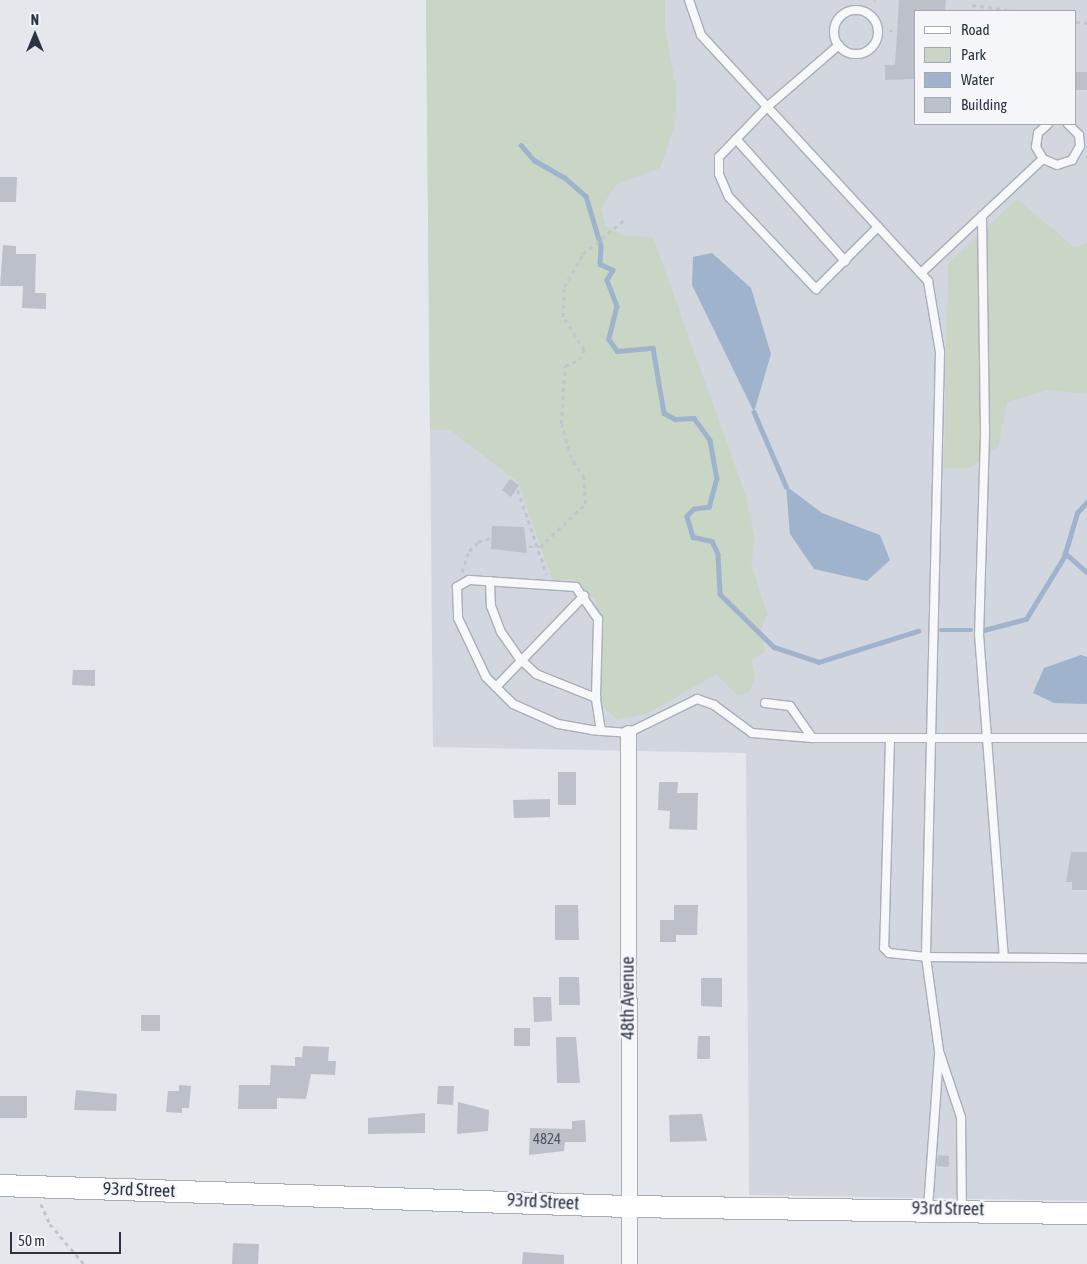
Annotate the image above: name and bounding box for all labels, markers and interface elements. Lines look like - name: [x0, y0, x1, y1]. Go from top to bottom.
- north arrow: [10, 10, 60, 60]
- legend: [914, 10, 1077, 125]
- text: N: [31, 12, 39, 28]
- text: Road: [961, 21, 990, 38]
- text: Park: [961, 46, 986, 63]
- text: Water: [961, 71, 994, 88]
- text: Building: [961, 96, 1007, 113]
- street label: 48th Avenue: [617, 956, 639, 1040]
- house number: 4824: [533, 1130, 561, 1148]
- street label: 93rd Street: [102, 1178, 176, 1202]
- street label: 93rd Street: [506, 1189, 580, 1215]
- street label: 93rd Street: [911, 1198, 985, 1220]
- scale bar: [12, 1222, 124, 1254]
- text: 50 m: [18, 1232, 45, 1249]

